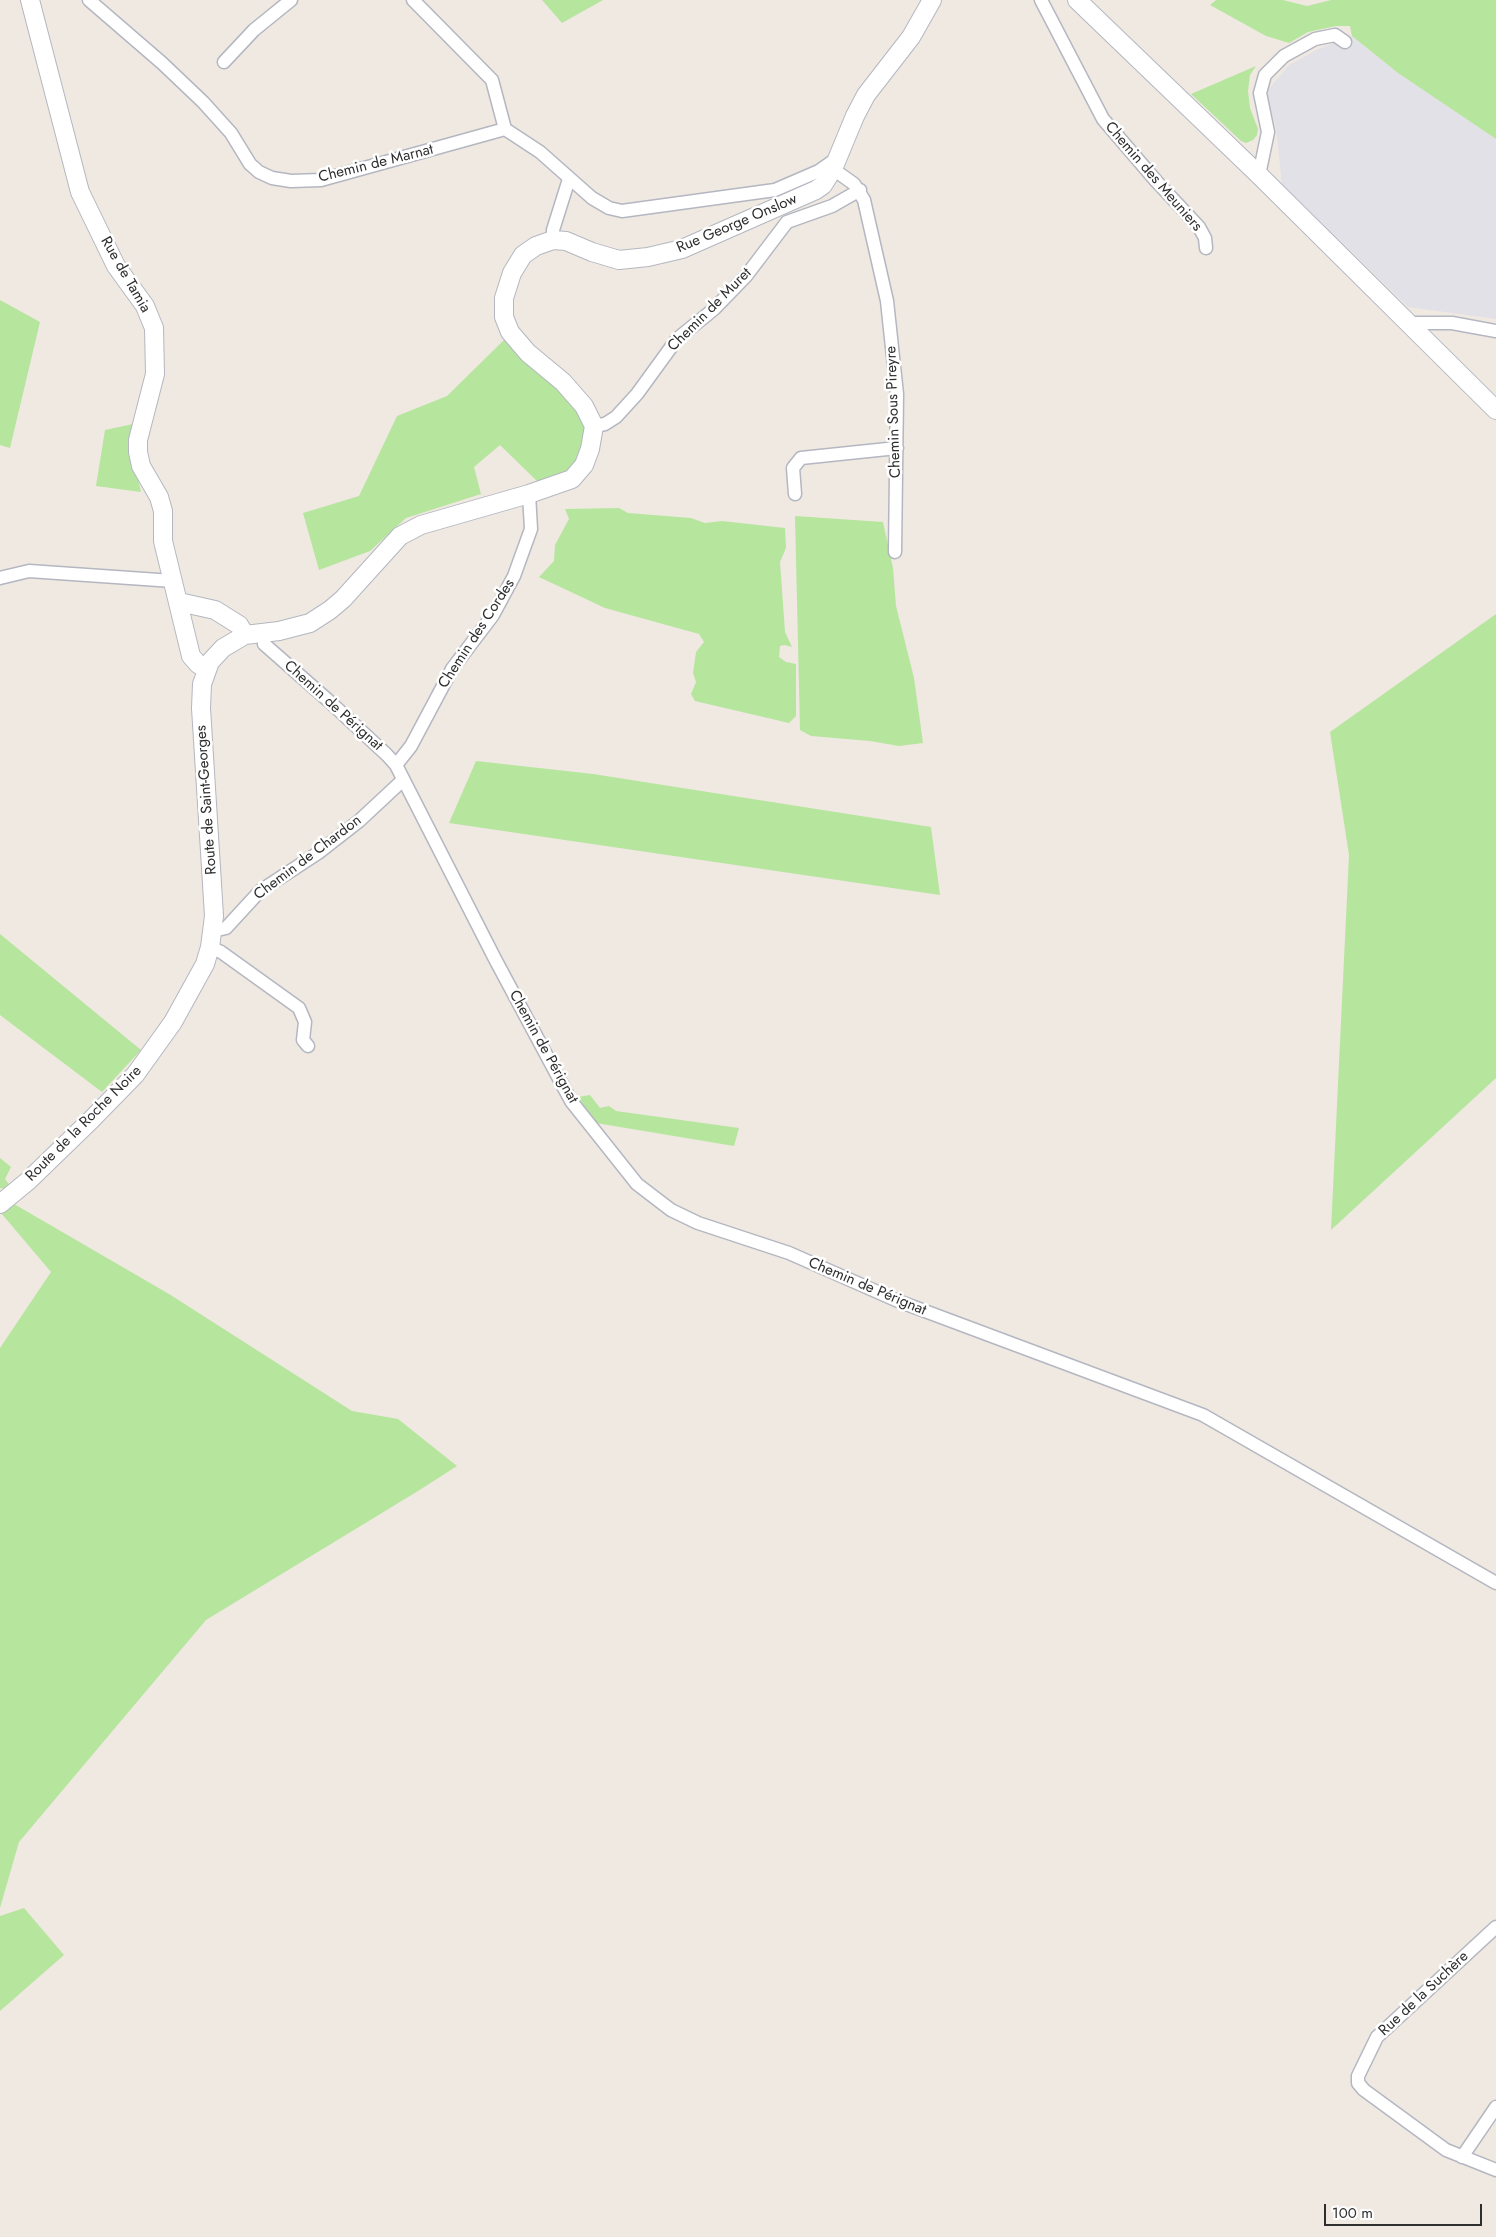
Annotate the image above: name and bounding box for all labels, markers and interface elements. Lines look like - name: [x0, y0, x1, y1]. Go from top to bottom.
- street label: Chemin des Meuniers: [1101, 119, 1205, 235]
- street label: Chemin de Marnat: [317, 141, 435, 187]
- street label: Rue George Onslow: [674, 190, 800, 258]
- street label: Rue de Tamia: [96, 234, 154, 316]
- street label: Chemin de Muret: [664, 264, 756, 356]
- street label: Chemin Sous Pireyre: [883, 345, 905, 479]
- street label: Chemin des Cordes: [435, 576, 519, 692]
- street label: Chemin de Pérignat: [280, 657, 386, 755]
- street label: Route de Saint-Georges: [193, 725, 221, 875]
- street label: Chemin de Chardon: [251, 812, 365, 904]
- street label: Chemin de Pérignat: [504, 987, 582, 1107]
- street label: Route de la Roche Noire: [22, 1062, 146, 1186]
- street label: Chemin de Pérignat: [805, 1254, 929, 1320]
- street label: Rue de la Suchère: [1375, 1948, 1473, 2040]
- scale bar: [1326, 2194, 1484, 2226]
- text: 100 m: [1332, 2202, 1373, 2224]

